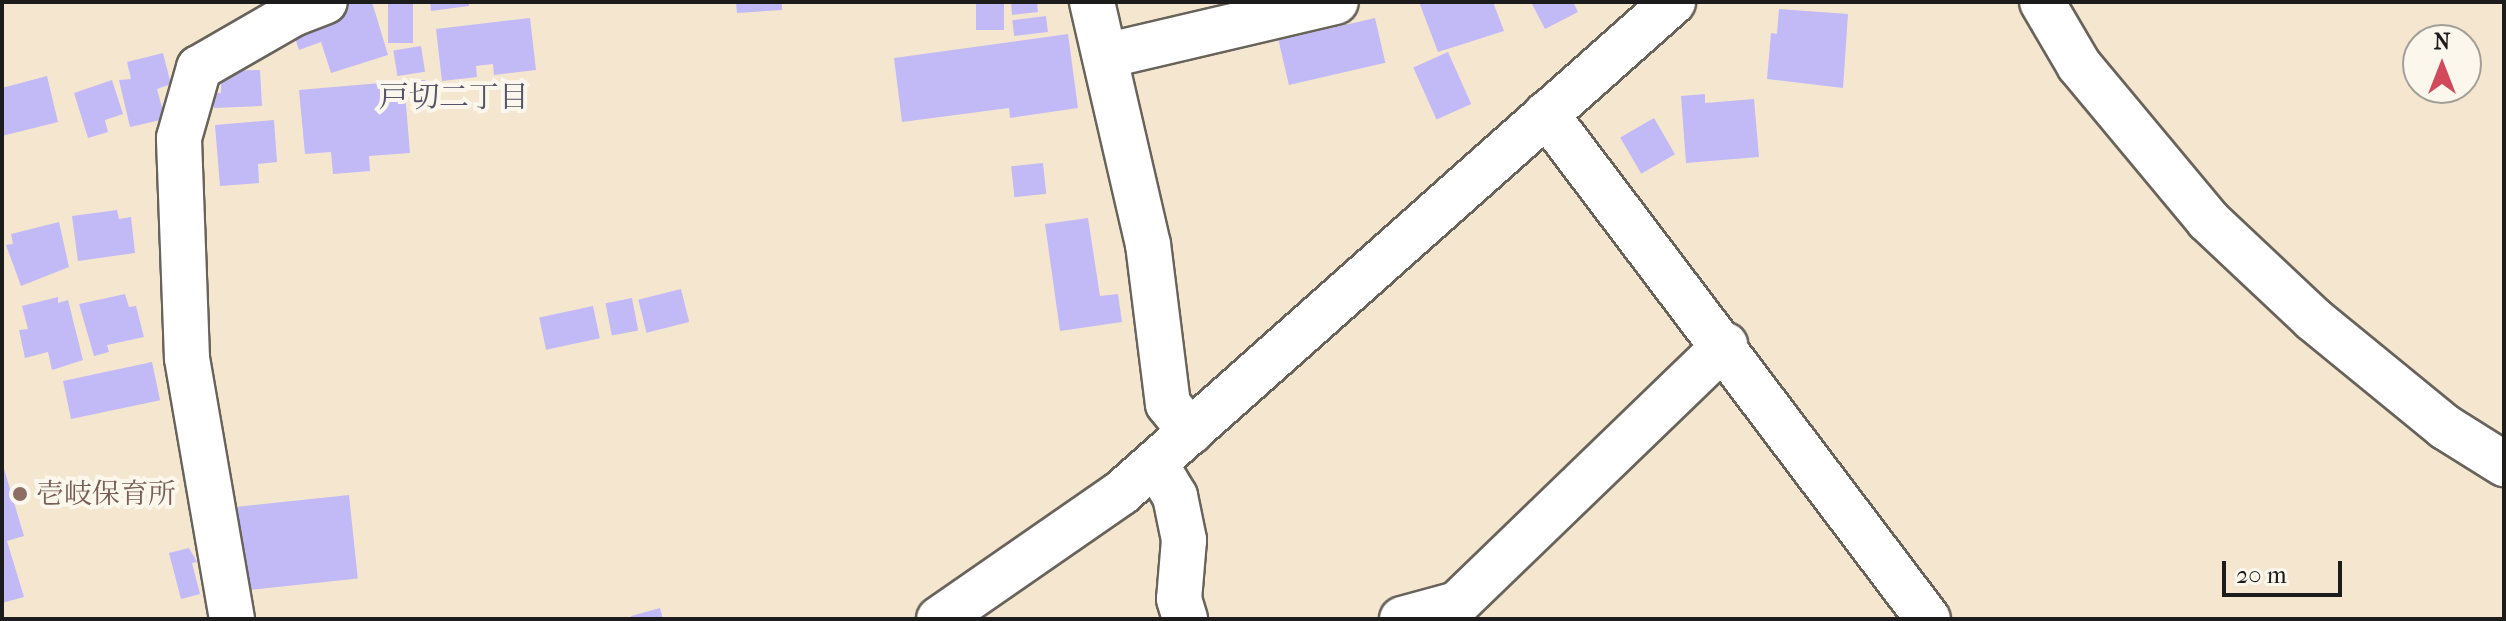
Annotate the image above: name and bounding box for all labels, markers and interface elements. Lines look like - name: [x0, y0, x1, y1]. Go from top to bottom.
- north arrow: [2402, 24, 2482, 104]
- text: N: [2434, 29, 2450, 55]
- district label: 戸切二丁目: [379, 80, 529, 116]
- place label: 壱岐保育所: [36, 477, 176, 511]
- marker: 壱岐保育所: [11, 485, 29, 503]
- scale bar: [2226, 545, 2346, 595]
- text: 20 m: [2236, 561, 2287, 589]

